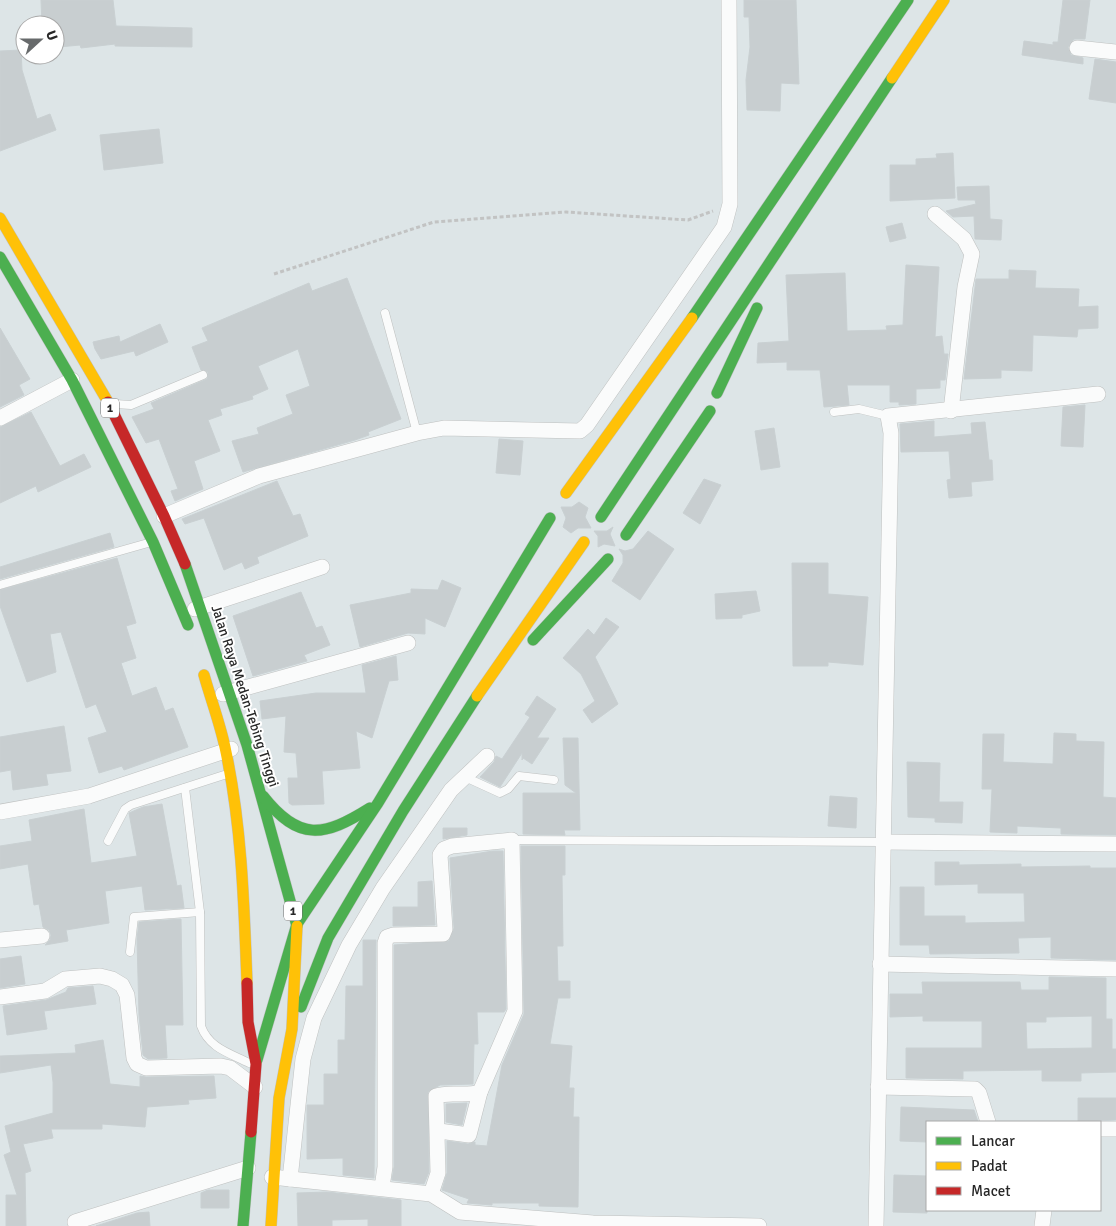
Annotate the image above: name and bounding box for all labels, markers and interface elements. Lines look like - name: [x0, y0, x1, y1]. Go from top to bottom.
- north arrow: [15, 15, 65, 65]
- text: U: [42, 28, 61, 43]
- road number: 1: [101, 398, 119, 418]
- street label: Jalan Raya Medan-Tebing Tinggi: [208, 603, 282, 789]
- road number: 1: [284, 901, 302, 920]
- legend: [926, 1121, 1101, 1211]
- text: Lancar: [971, 1132, 1015, 1150]
- text: Padat: [971, 1157, 1007, 1175]
- text: Macet: [971, 1182, 1010, 1200]

